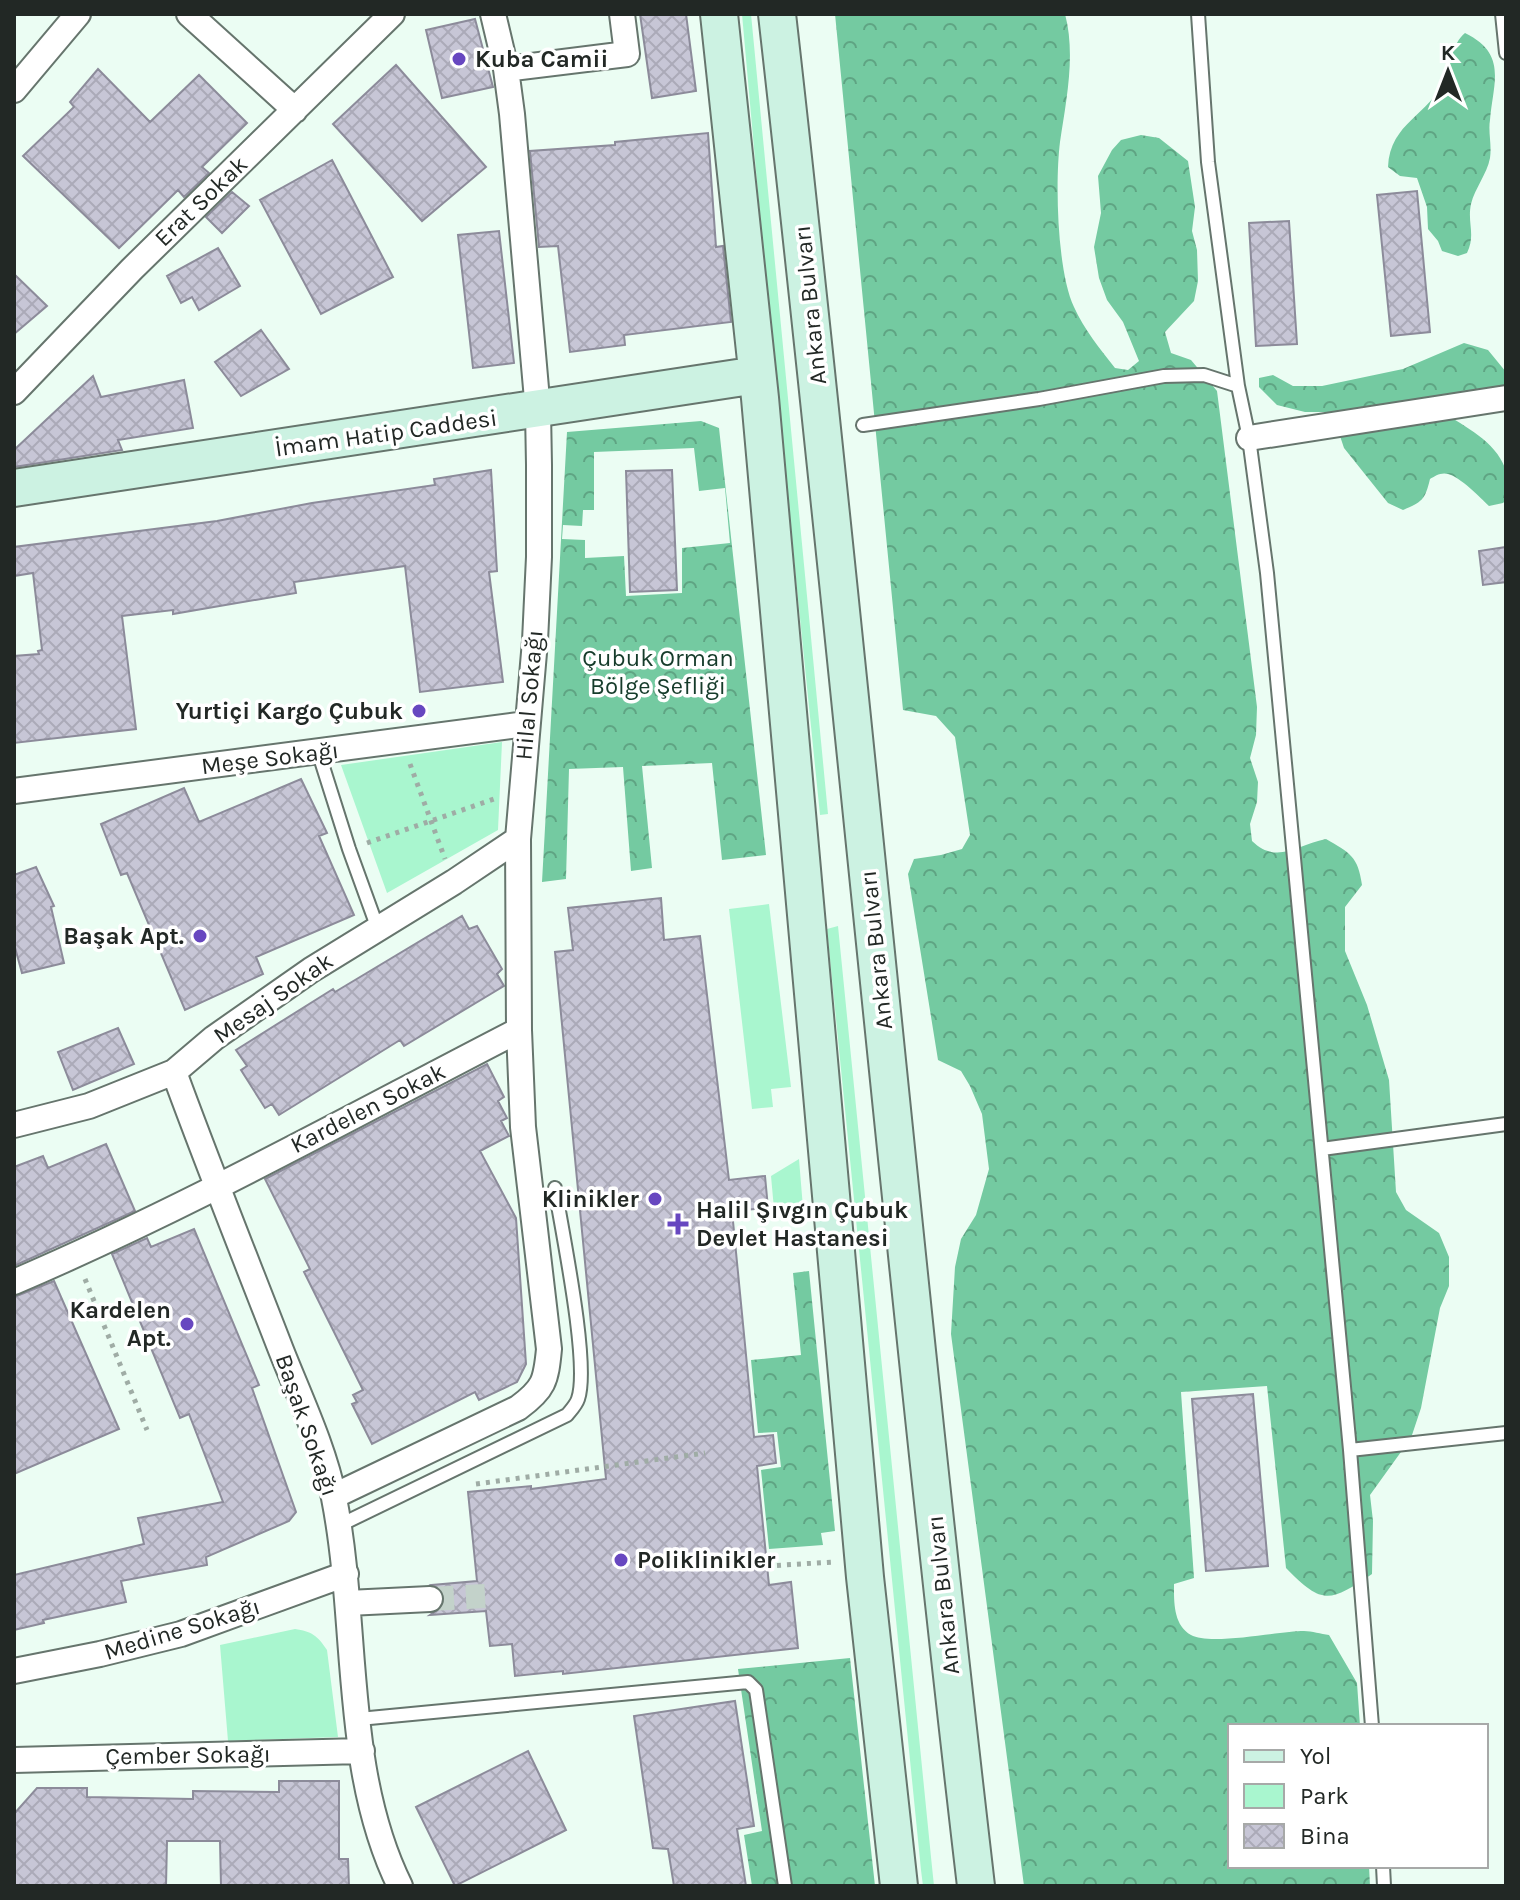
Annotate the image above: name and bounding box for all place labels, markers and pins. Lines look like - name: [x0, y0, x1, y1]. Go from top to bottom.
- place label: Kuba Camii: [475, 45, 608, 73]
- marker: Kuba Camii: [450, 50, 468, 68]
- place label: Yurtiçi Kargo Çubuk: [176, 697, 403, 725]
- marker: Yurtiçi Kargo Çubuk: [410, 702, 428, 720]
- place label: Başak Apt.: [63, 922, 184, 950]
- marker: Başak Apt.: [191, 927, 209, 945]
- place label: Klinikler: [542, 1185, 640, 1213]
- marker: Klinikler: [646, 1190, 664, 1208]
- place label: Halil Şıvgın Çubuk Devlet Hastanesi: [696, 1196, 908, 1252]
- marker: Halil Şıvgın Çubuk Devlet Hastanesi: [667, 1213, 689, 1235]
- place label: Kardelen Apt.: [69, 1296, 171, 1352]
- marker: Kardelen Apt.: [178, 1315, 196, 1333]
- place label: Poliklinikler: [637, 1546, 776, 1574]
- marker: Poliklinikler: [612, 1551, 630, 1569]

